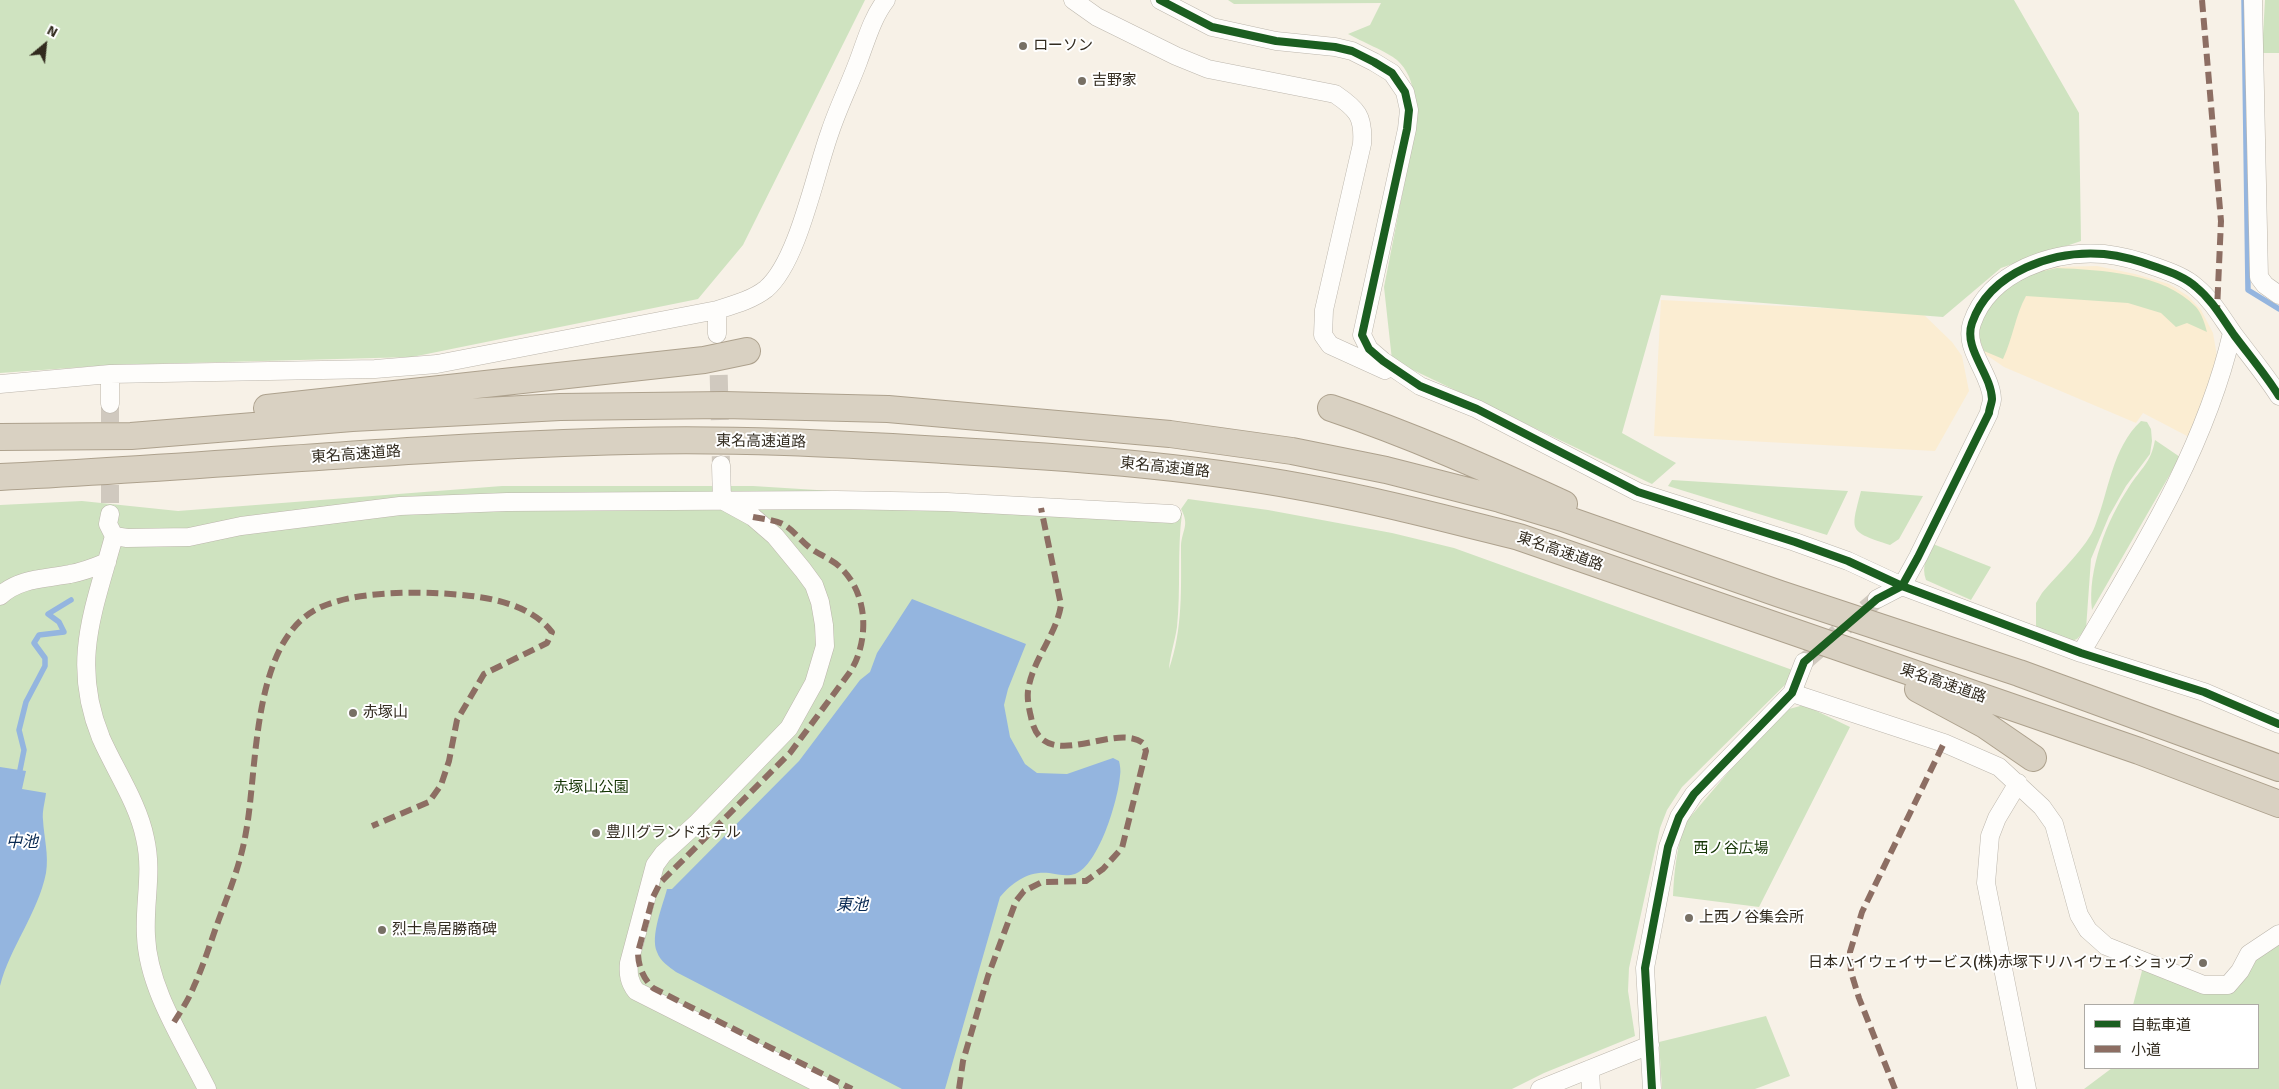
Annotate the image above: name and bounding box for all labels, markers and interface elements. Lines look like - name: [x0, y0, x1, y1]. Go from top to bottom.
- north arrow: [20, 20, 70, 70]
- text: N: [44, 22, 61, 41]
- place label: ローソン: [1033, 37, 1093, 55]
- marker: ローソン: [1017, 40, 1029, 52]
- place label: 吉野家: [1092, 72, 1137, 90]
- marker: 吉野家: [1076, 75, 1088, 87]
- street label: 東名高速道路: [716, 432, 806, 452]
- street label: 東名高速道路: [310, 443, 402, 467]
- street label: 東名高速道路: [1119, 454, 1211, 482]
- street label: 東名高速道路: [1515, 529, 1605, 575]
- street label: 東名高速道路: [1898, 661, 1988, 707]
- place label: 赤塚山: [363, 704, 408, 722]
- marker: 赤塚山: [347, 707, 359, 719]
- park label: 赤塚山公園: [554, 779, 628, 797]
- place label: 豊川グランドホテル: [606, 824, 741, 842]
- marker: 豊川グランドホテル: [590, 827, 602, 839]
- water label: 中池: [6, 833, 38, 853]
- park label: 西ノ谷広場: [1694, 840, 1768, 858]
- water label: 東池: [836, 896, 868, 916]
- place label: 上西ノ谷集会所: [1699, 909, 1804, 927]
- marker: 上西ノ谷集会所: [1683, 912, 1695, 924]
- place label: 烈士鳥居勝商碑: [392, 921, 497, 939]
- marker: 烈士鳥居勝商碑: [376, 924, 388, 936]
- place label: 日本ハイウェイサービス(株)赤塚下リハイウェイショップ: [1808, 954, 2193, 972]
- marker: 日本ハイウェイサービス(株)赤塚下リハイウェイショップ: [2197, 957, 2209, 969]
- legend: [2084, 1004, 2259, 1069]
- text: 自転車道: [2131, 1016, 2191, 1034]
- text: 小道: [2131, 1041, 2161, 1059]

